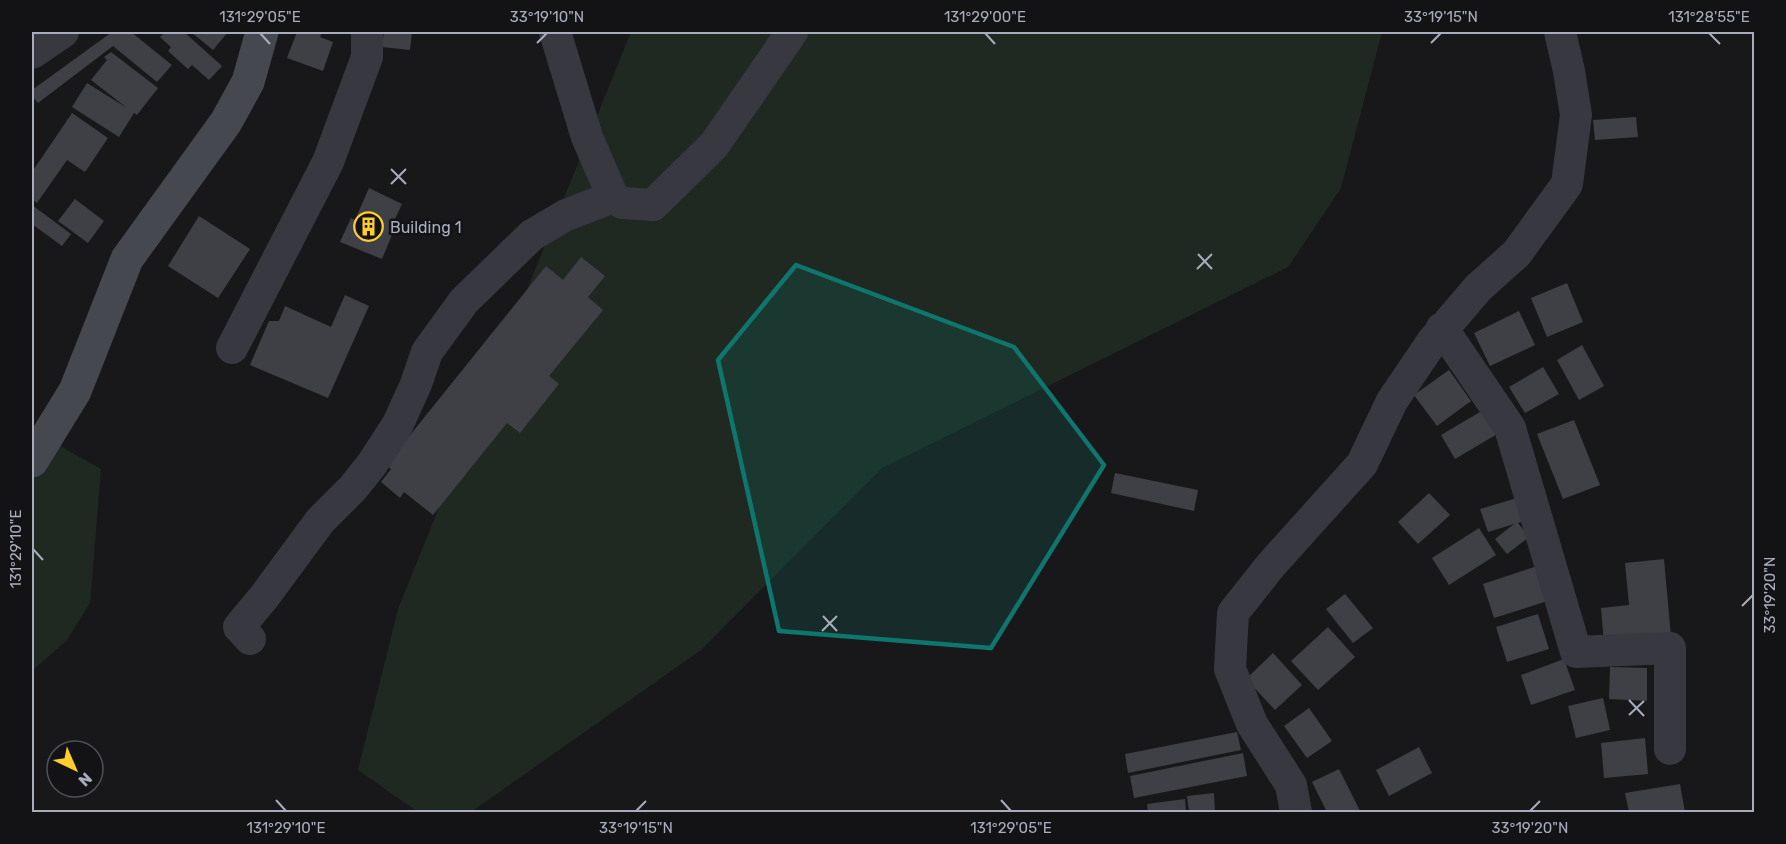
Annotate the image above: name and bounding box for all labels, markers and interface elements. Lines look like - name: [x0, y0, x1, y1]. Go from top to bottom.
- text: 131°29'05"E: [219, 8, 301, 26]
- text: 33°19'10"N: [510, 8, 584, 26]
- text: 131°29'00"E: [944, 8, 1026, 26]
- text: 33°19'15"N: [1404, 8, 1478, 26]
- text: 131°28'55"E: [1668, 8, 1750, 26]
- building icon: Building 1: [353, 211, 385, 243]
- place label: Building 1: [390, 218, 462, 237]
- text: 131°29'10"E: [7, 509, 25, 589]
- text: 33°19'20"N: [1761, 557, 1779, 633]
- north arrow: [45, 739, 105, 799]
- text: N: [74, 769, 96, 790]
- text: 131°29'10"E: [246, 819, 326, 837]
- text: 33°19'15"N: [599, 819, 673, 837]
- text: 131°29'05"E: [970, 819, 1052, 837]
- text: 33°19'20"N: [1492, 819, 1568, 837]

